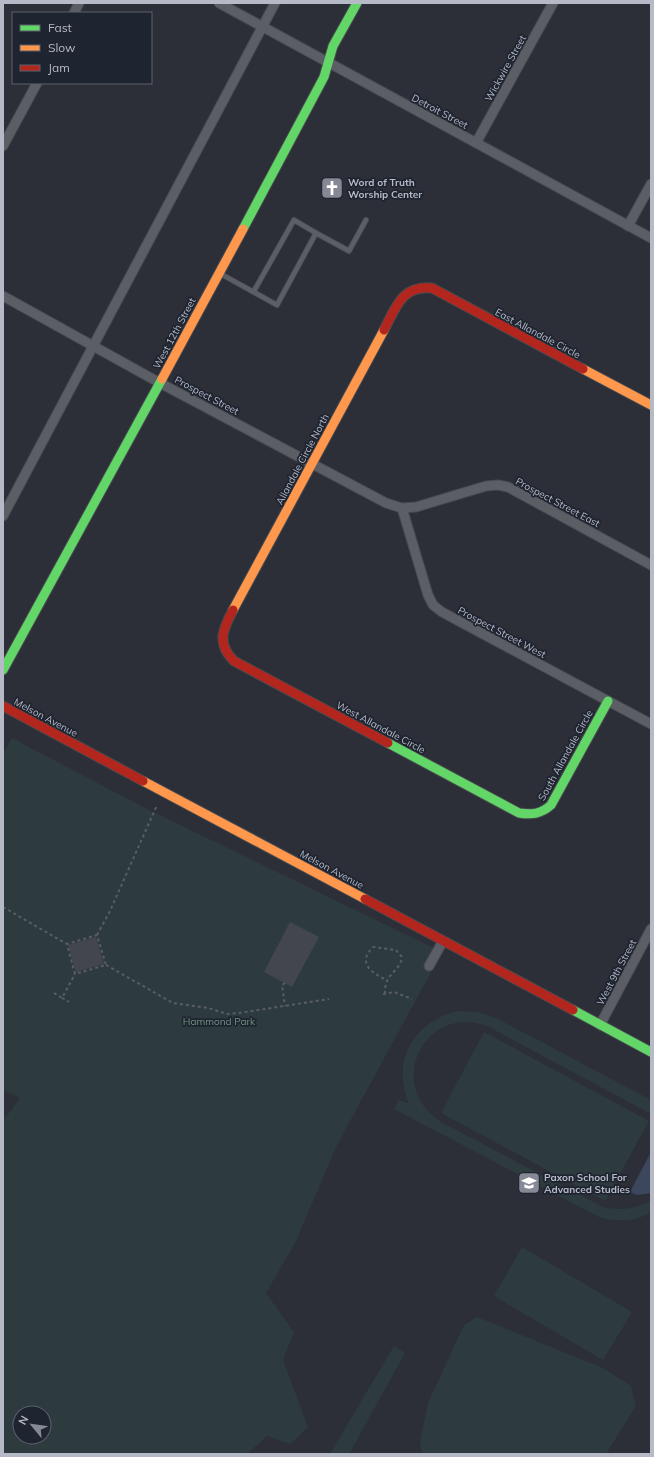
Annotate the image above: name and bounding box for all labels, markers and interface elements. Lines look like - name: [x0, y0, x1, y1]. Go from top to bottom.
- legend: [12, 12, 152, 84]
- text: Fast: [48, 20, 72, 35]
- street label: Wickwire Street: [482, 32, 529, 104]
- text: Slow: [48, 40, 76, 55]
- text: Jam: [48, 60, 70, 75]
- street label: Detroit Street: [409, 91, 471, 132]
- church icon: Word of Truth Worship Center: [319, 175, 345, 201]
- place label: Word of Truth Worship Center: [348, 176, 422, 201]
- street label: West 12th Street: [150, 295, 199, 371]
- street label: East Allandale Circle: [493, 305, 583, 361]
- street label: Prospect Street: [172, 373, 242, 418]
- street label: Allandale Circle North: [273, 411, 332, 507]
- street label: Prospect Street East: [513, 475, 603, 530]
- street label: Prospect Street West: [456, 604, 548, 661]
- street label: Melson Avenue: [12, 695, 80, 740]
- street label: West Allandale Circle: [334, 698, 428, 756]
- street label: South Allandale Circle: [535, 708, 596, 803]
- street label: Melson Avenue: [298, 847, 366, 892]
- street label: West 9th Street: [594, 937, 639, 1007]
- park label: Hammond Park: [183, 1015, 256, 1028]
- school or university icon: Paxon School For Advanced Studies: [516, 1170, 542, 1196]
- place label: Paxon School For Advanced Studies: [544, 1171, 630, 1196]
- north arrow: [12, 1405, 52, 1445]
- text: N: [15, 1413, 31, 1427]

